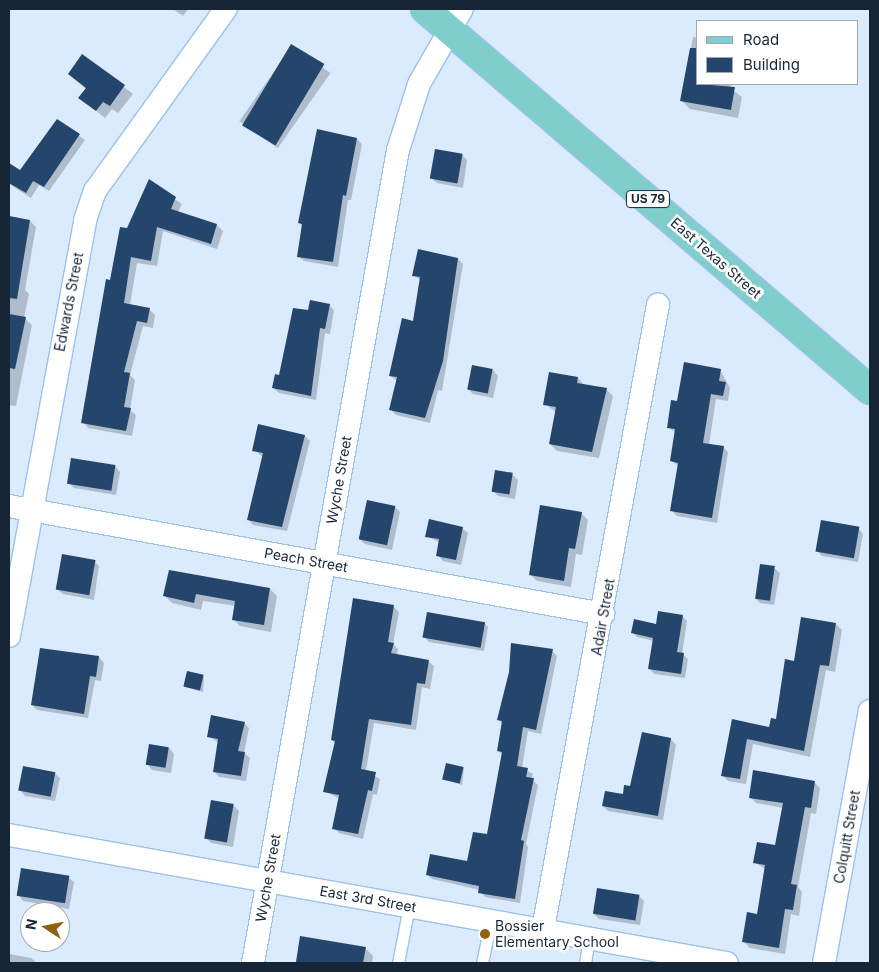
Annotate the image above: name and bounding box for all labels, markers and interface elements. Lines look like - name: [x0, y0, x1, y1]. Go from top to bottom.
- legend: [696, 20, 859, 85]
- text: Road: [743, 30, 779, 49]
- text: Building: [743, 55, 800, 74]
- road number: US 79: [626, 190, 670, 208]
- street label: East Texas Street: [667, 214, 765, 302]
- street label: Edwards Street: [51, 251, 87, 353]
- street label: Wyche Street: [323, 435, 355, 525]
- street label: Peach Street: [263, 544, 349, 576]
- street label: Adair Street: [588, 577, 618, 657]
- street label: Colquitt Street: [831, 789, 863, 885]
- street label: Wyche Street: [252, 833, 284, 923]
- street label: East 3rd Street: [318, 882, 418, 916]
- north arrow: [20, 902, 70, 952]
- text: N: [21, 917, 40, 931]
- place label: Bossier Elementary School: [495, 918, 619, 950]
- marker: Bossier Elementary School: [479, 928, 491, 940]

